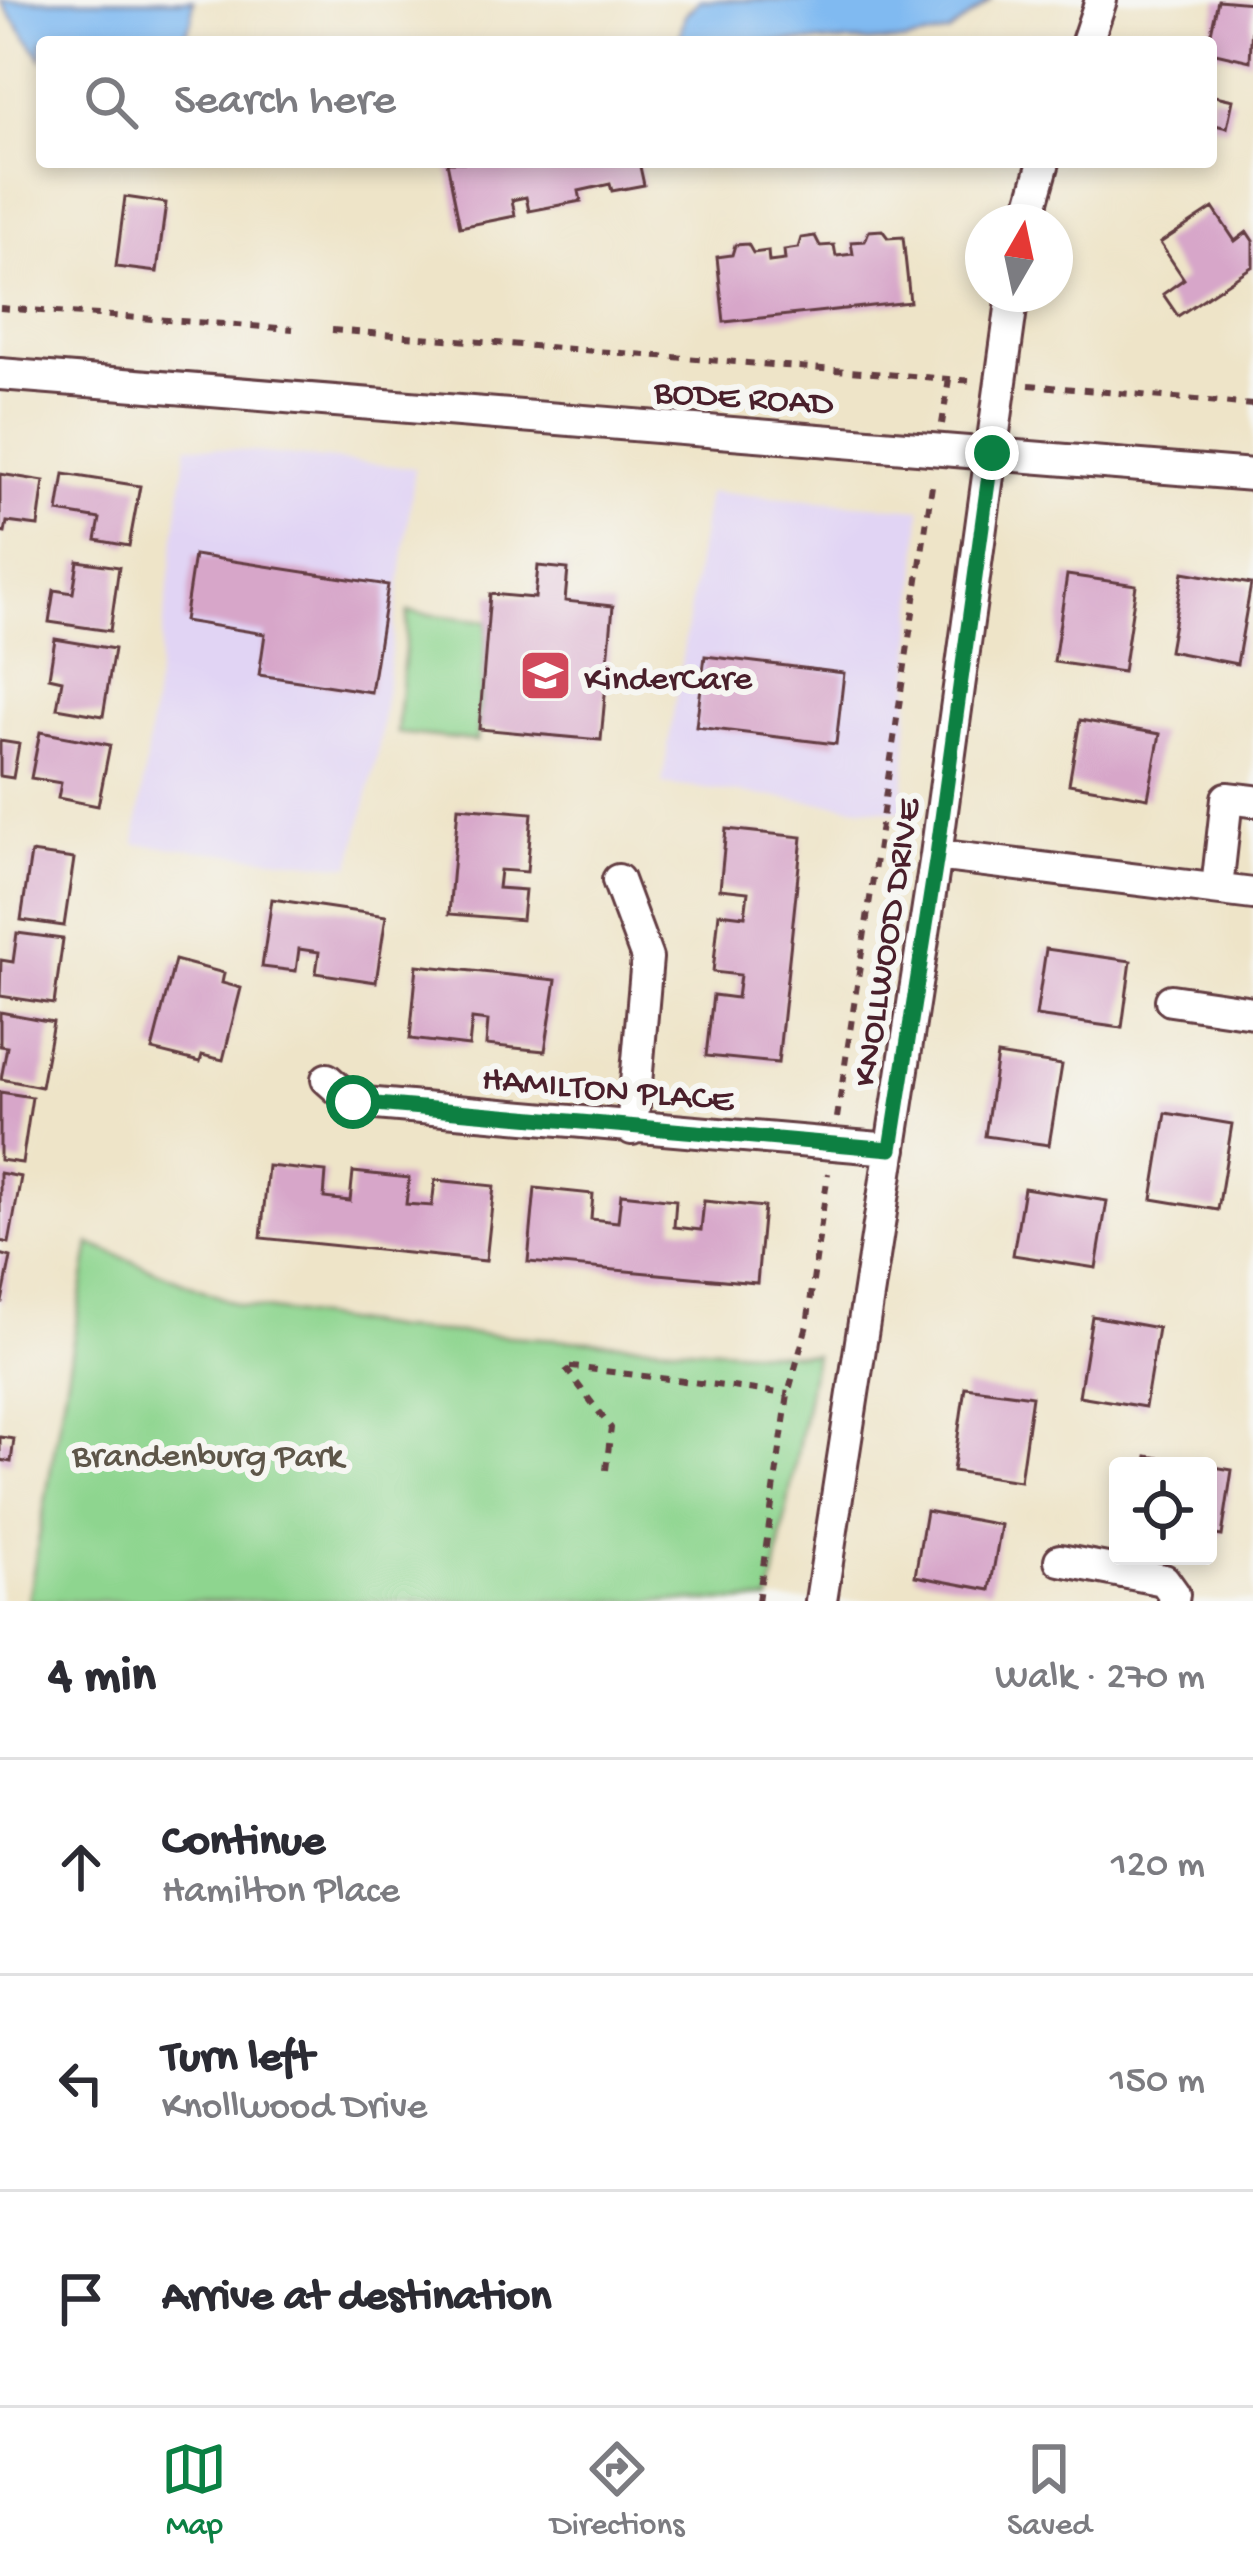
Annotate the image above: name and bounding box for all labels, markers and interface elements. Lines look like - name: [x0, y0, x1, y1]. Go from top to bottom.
- search box: [36, 36, 1217, 168]
- icon: search: [78, 69, 144, 135]
- text: Search here: [174, 76, 396, 129]
- north arrow: [965, 204, 1073, 312]
- street label: BODE ROAD: [651, 373, 835, 428]
- route end: [965, 426, 1019, 480]
- school or university icon: KinderCare: [517, 647, 573, 703]
- place label: KinderCare: [584, 660, 752, 703]
- street label: KNOLLWOOD DRIVE: [845, 795, 934, 1090]
- street label: HAMILTON PLACE: [480, 1060, 737, 1125]
- route start: [326, 1075, 380, 1129]
- park label: Brandenburg Park: [71, 1437, 347, 1480]
- map controls: [1109, 1457, 1217, 1565]
- button: locate: [1109, 1457, 1217, 1565]
- text: 4 min: [48, 1649, 156, 1709]
- text: Walk · 270 m: [995, 1656, 1205, 1702]
- text: Continue: [162, 1817, 325, 1870]
- icon: ahead: [48, 1834, 114, 1900]
- text: 120 m: [1111, 1844, 1205, 1890]
- text: Hamilton Place: [162, 1870, 400, 1916]
- text: Turn left: [162, 2033, 314, 2086]
- icon: left: [48, 2050, 114, 2116]
- text: 150 m: [1110, 2060, 1205, 2106]
- text: Knollwood Drive: [162, 2086, 427, 2132]
- icon: arrive: [48, 2266, 114, 2332]
- text: Arrive at destination: [162, 2272, 551, 2325]
- tab: Map: [161, 2436, 227, 2546]
- tab: Directions: [550, 2436, 684, 2546]
- tab: Saved: [1007, 2436, 1092, 2546]

